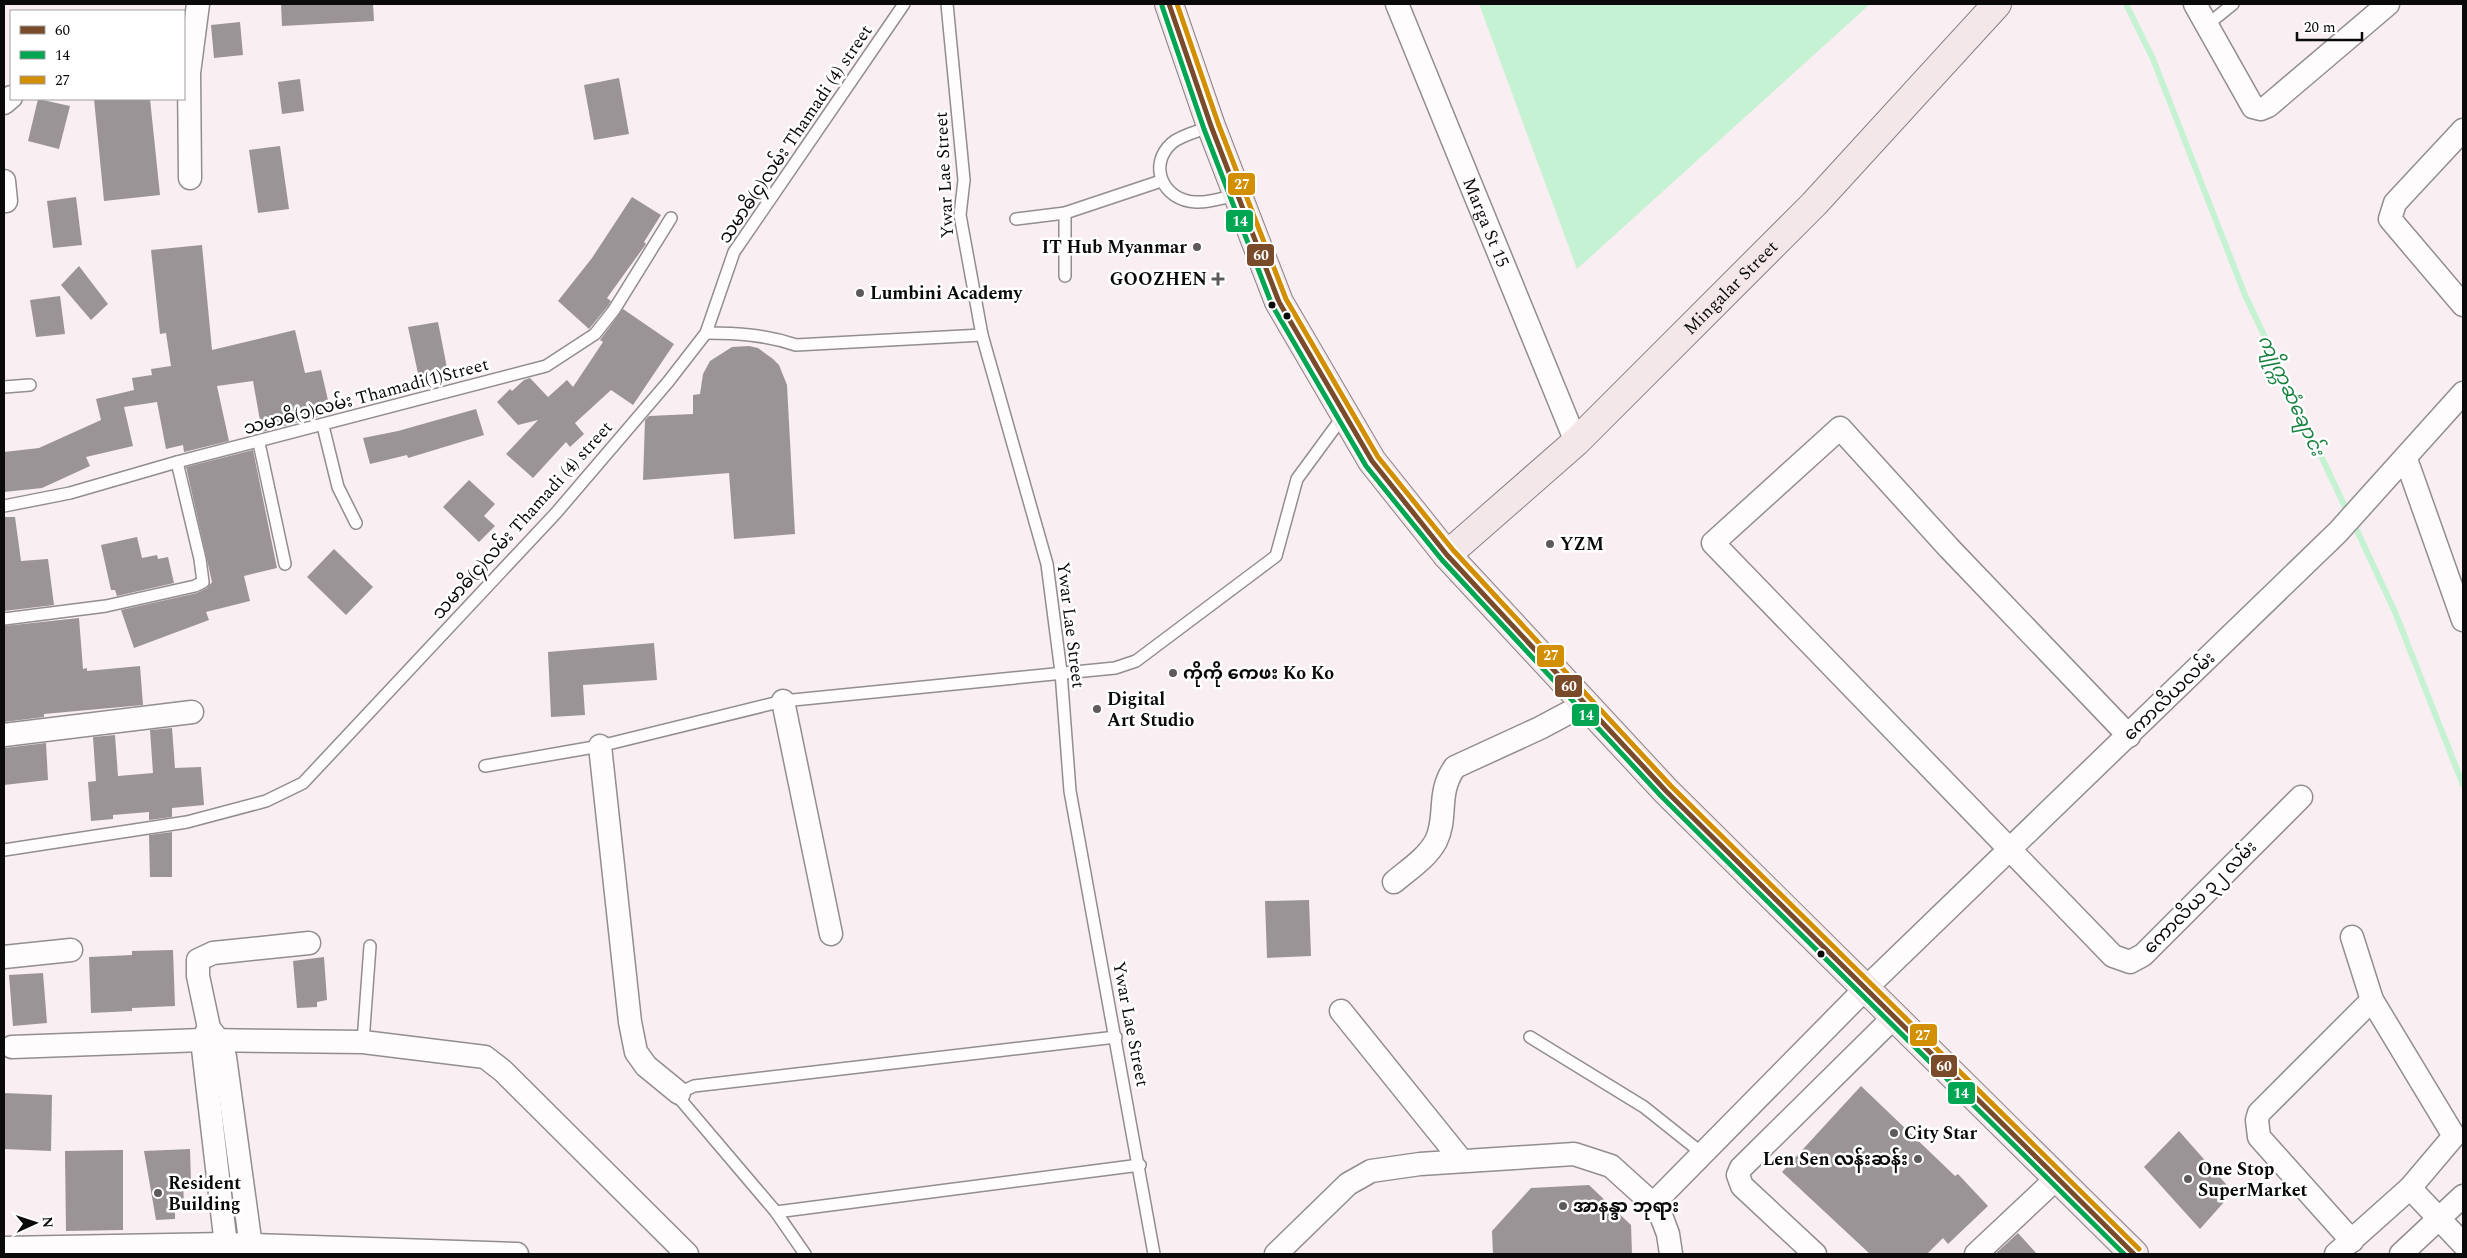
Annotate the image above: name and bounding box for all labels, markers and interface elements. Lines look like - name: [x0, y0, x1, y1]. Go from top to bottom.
- legend: [10, 10, 185, 100]
- scale bar: [2297, 10, 2362, 42]
- text: 20 m: [2304, 16, 2336, 39]
- text: 60: [55, 19, 70, 42]
- street label: သမာဓိ(၄)လမ်း Thamadi (4) street: [711, 19, 880, 250]
- text: 14: [55, 44, 71, 67]
- text: 27: [55, 69, 70, 92]
- street label: Ywar Lae Street: [928, 111, 961, 239]
- line badge: 27: [1227, 172, 1256, 196]
- text: 27: [1234, 174, 1250, 195]
- street label: Marga St 15: [1455, 174, 1516, 272]
- line badge: 14: [1225, 209, 1254, 233]
- text: 14: [1232, 211, 1248, 232]
- place label: IT Hub Myanmar: [1042, 234, 1187, 261]
- street label: Mingalar Street: [1677, 234, 1785, 341]
- marker: IT Hub Myanmar: [1191, 241, 1203, 253]
- line badge: 60: [1246, 243, 1275, 267]
- text: 60: [1253, 245, 1269, 266]
- place label: GOOZHEN: [1110, 266, 1207, 293]
- marker: GOOZHEN: [1211, 272, 1225, 286]
- place label: Lumbini Academy: [870, 280, 1024, 307]
- marker: Lumbini Academy: [854, 287, 866, 299]
- unlabelled marker: [1267, 300, 1277, 310]
- unlabelled marker: [1282, 311, 1292, 321]
- water label: ကျိုက္ကဆံချောင်း: [2250, 330, 2332, 462]
- street label: သမာဓိ(၁)လမ်း Thamadi(1)Street: [240, 350, 492, 442]
- street label: သမာဓိ(၄)လမ်း Thamadi (4) street: [425, 414, 620, 626]
- place label: YZM: [1560, 531, 1604, 558]
- marker: YZM: [1544, 538, 1556, 550]
- street label: Ywar Lae Street: [1049, 560, 1092, 690]
- line badge: 27: [1536, 644, 1565, 668]
- text: 27: [1543, 645, 1559, 666]
- street label: ကောလိယလမ်း: [2117, 645, 2221, 747]
- place label: ကိုကို ကေဖး Ko Ko: [1183, 660, 1334, 687]
- marker: ကိုကို ကေဖး Ko Ko: [1167, 667, 1179, 679]
- line badge: 60: [1554, 674, 1583, 698]
- text: 60: [1561, 676, 1577, 697]
- place label: Digital Art Studio: [1107, 686, 1194, 734]
- marker: Digital Art Studio: [1091, 703, 1103, 715]
- line badge: 14: [1571, 703, 1600, 727]
- text: 14: [1578, 705, 1594, 726]
- street label: ကောလိယ ၃၂ လမ်း: [2137, 834, 2264, 961]
- unlabelled marker: [1816, 949, 1826, 959]
- street label: Ywar Lae Street: [1105, 959, 1156, 1089]
- line badge: 27: [1909, 1023, 1938, 1047]
- text: 27: [1915, 1025, 1931, 1046]
- line badge: 60: [1930, 1054, 1958, 1078]
- text: 60: [1936, 1056, 1952, 1077]
- line badge: 14: [1947, 1081, 1976, 1105]
- text: 14: [1953, 1083, 1969, 1104]
- place label: City Star: [1904, 1120, 1977, 1147]
- marker: City Star: [1888, 1127, 1900, 1139]
- place label: Len Sen လန်းဆန်း: [1763, 1146, 1908, 1173]
- marker: Len Sen လန်းဆန်း: [1912, 1153, 1924, 1165]
- place label: One Stop SuperMarket: [2198, 1156, 2308, 1204]
- place label: Resident Building: [168, 1170, 241, 1218]
- marker: One Stop SuperMarket: [2182, 1173, 2194, 1185]
- marker: Resident Building: [152, 1187, 164, 1199]
- place label: အာနန္ဒာ ဘုရား: [1573, 1193, 1679, 1220]
- north arrow: [10, 1198, 60, 1248]
- marker: အာနန္ဒာ ဘုရား: [1557, 1200, 1569, 1212]
- text: N: [37, 1216, 58, 1229]

